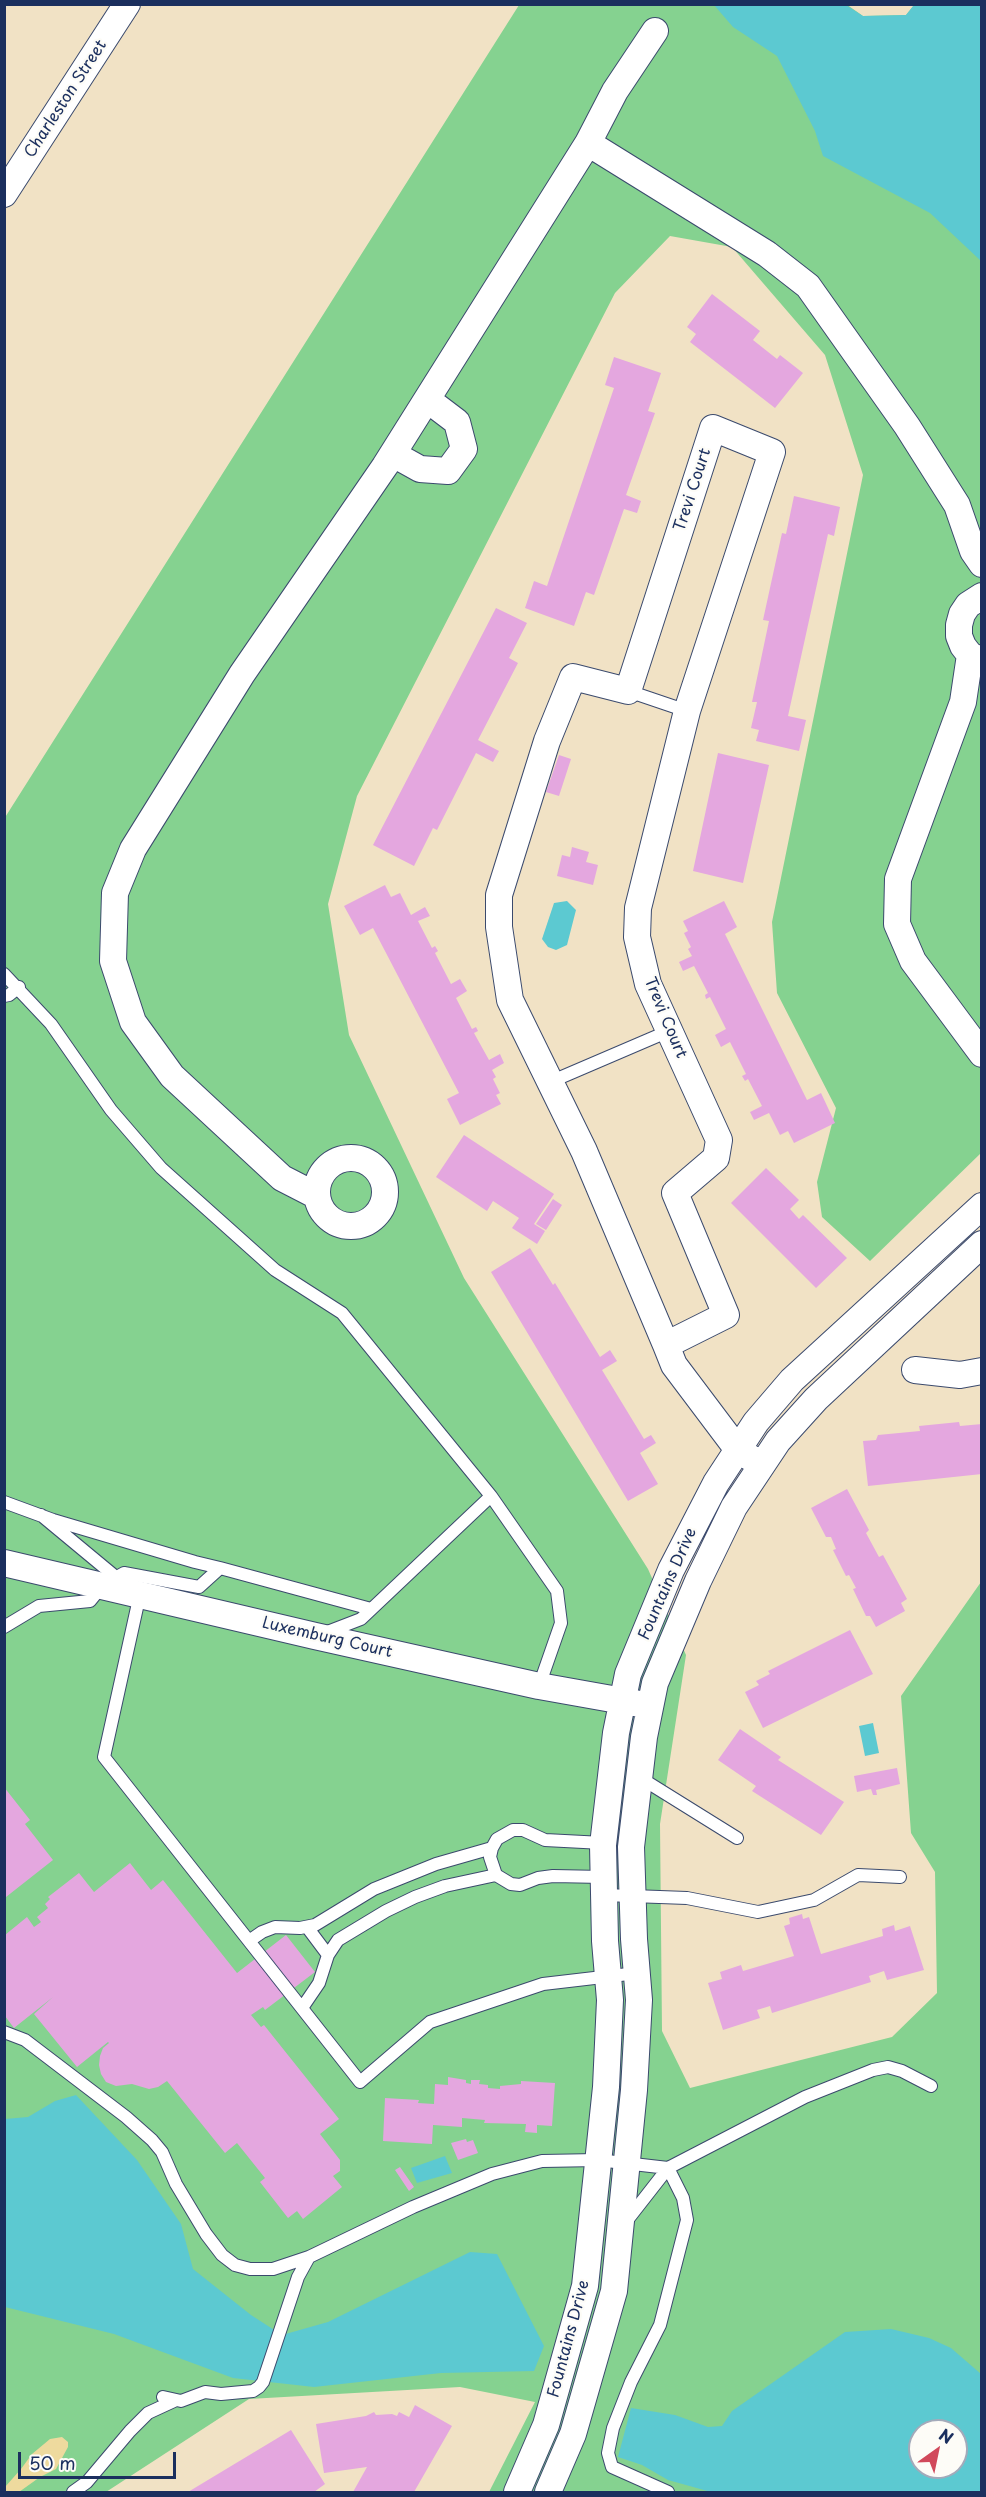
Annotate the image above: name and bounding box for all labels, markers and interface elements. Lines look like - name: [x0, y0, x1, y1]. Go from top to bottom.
- street label: Charleston Street: [21, 37, 111, 161]
- street label: Trevi Court: [671, 446, 715, 534]
- street label: Trevi Court: [639, 975, 691, 1061]
- street label: Fountains Drive: [635, 1525, 701, 1643]
- street label: Luxemburg Court: [260, 1614, 394, 1662]
- street label: Fountains Drive: [544, 2278, 594, 2400]
- north arrow: [908, 2419, 968, 2479]
- text: N: [935, 2422, 959, 2449]
- scale bar: [21, 2440, 178, 2478]
- text: 50 m: [29, 2449, 76, 2476]

